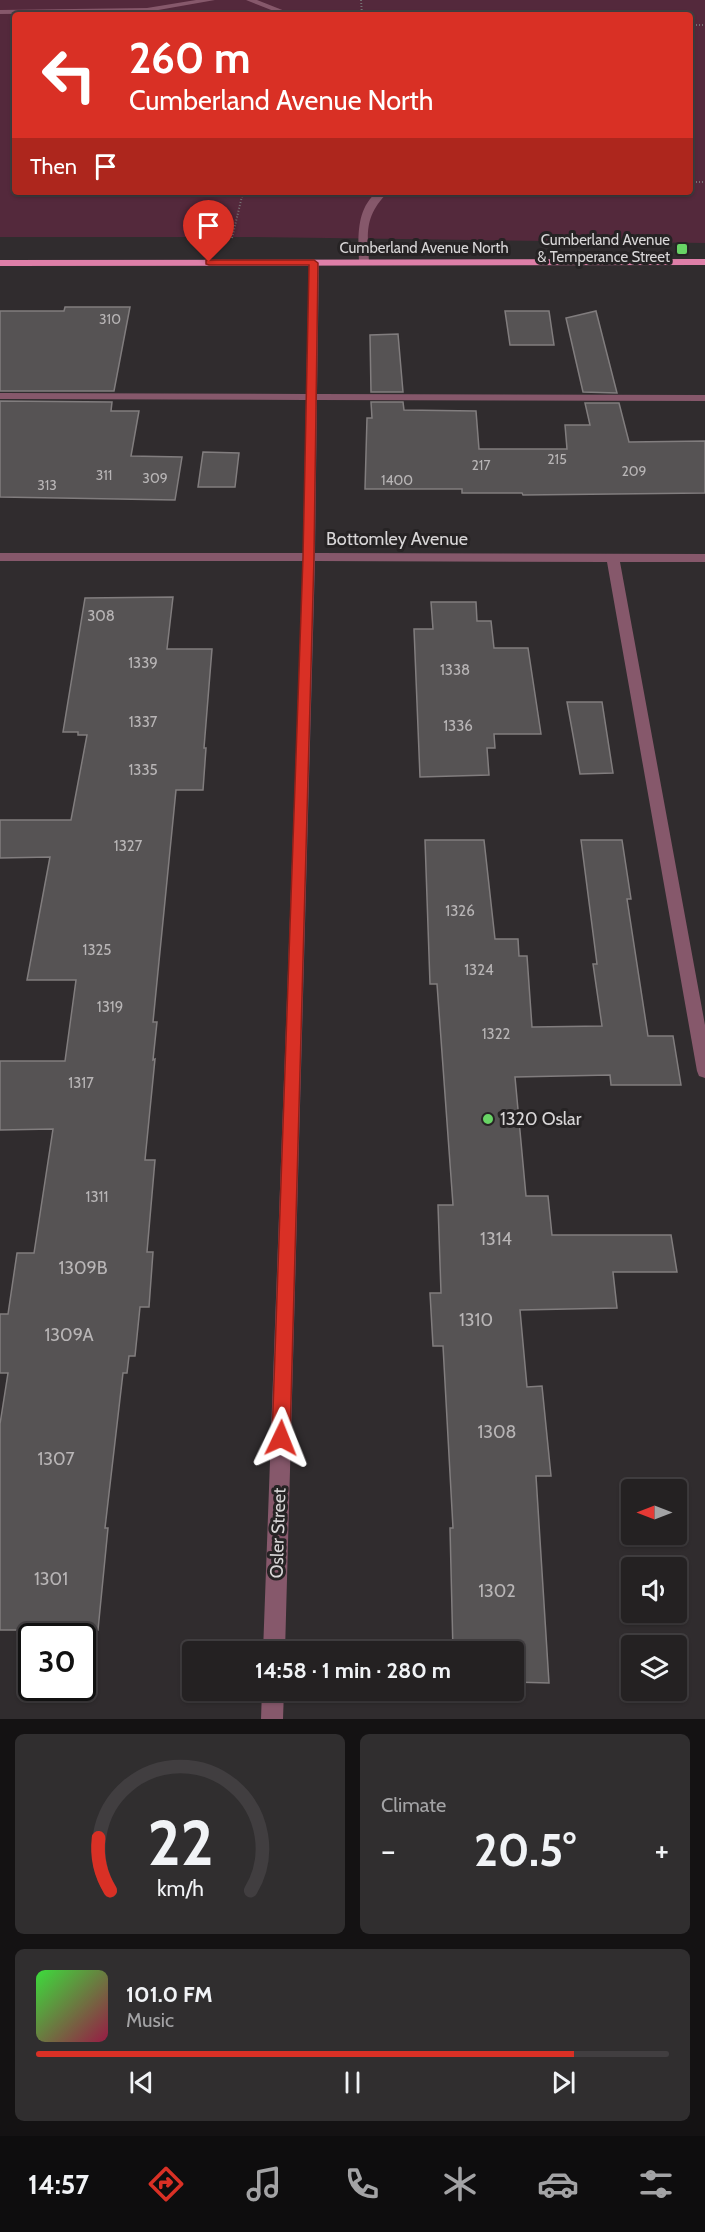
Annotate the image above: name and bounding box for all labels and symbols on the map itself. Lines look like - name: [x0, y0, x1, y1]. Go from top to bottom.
- pin: [183, 200, 234, 262]
- place label: Cumberland Avenue & Temperance Street: [537, 231, 670, 266]
- street label: Cumberland Avenue North: [339, 239, 509, 257]
- marker: Cumberland Avenue & Temperance Street: [675, 242, 689, 256]
- house number: 310: [99, 310, 121, 328]
- house number: 215: [547, 450, 567, 468]
- house number: 217: [472, 456, 490, 474]
- house number: 209: [621, 462, 647, 480]
- house number: 311: [96, 466, 112, 484]
- house number: 309: [142, 469, 168, 487]
- house number: 1400: [381, 471, 413, 489]
- house number: 313: [37, 476, 57, 494]
- street label: Bottomley Avenue: [326, 528, 468, 550]
- house number: 308: [87, 607, 115, 625]
- house number: 1339: [128, 654, 158, 672]
- house number: 1338: [440, 661, 470, 679]
- house number: 1337: [129, 713, 158, 731]
- house number: 1336: [443, 717, 473, 735]
- house number: 1335: [128, 761, 158, 779]
- house number: 1327: [114, 837, 143, 855]
- house number: 1326: [445, 902, 475, 920]
- house number: 1325: [83, 941, 111, 959]
- house number: 1324: [464, 961, 494, 979]
- house number: 1319: [97, 998, 123, 1016]
- house number: 1322: [482, 1025, 510, 1043]
- house number: 1317: [68, 1074, 94, 1092]
- place label: 1320 Oslar: [500, 1108, 582, 1130]
- marker: 1320 Oslar: [481, 1112, 495, 1126]
- house number: 1311: [86, 1188, 108, 1206]
- house number: 1314: [480, 1228, 512, 1250]
- house number: 1309B: [58, 1257, 108, 1279]
- house number: 1310: [459, 1309, 493, 1331]
- house number: 1309A: [44, 1324, 94, 1346]
- position arrow: [249, 1406, 313, 1470]
- house number: 1308: [477, 1421, 517, 1443]
- house number: 1307: [37, 1448, 75, 1470]
- north arrow: [621, 1479, 687, 1545]
- street label: Osler Street: [265, 1487, 291, 1579]
- house number: 1301: [34, 1568, 68, 1590]
- house number: 1302: [478, 1580, 516, 1602]
- speed limit sign: 30: [18, 1623, 96, 1701]

